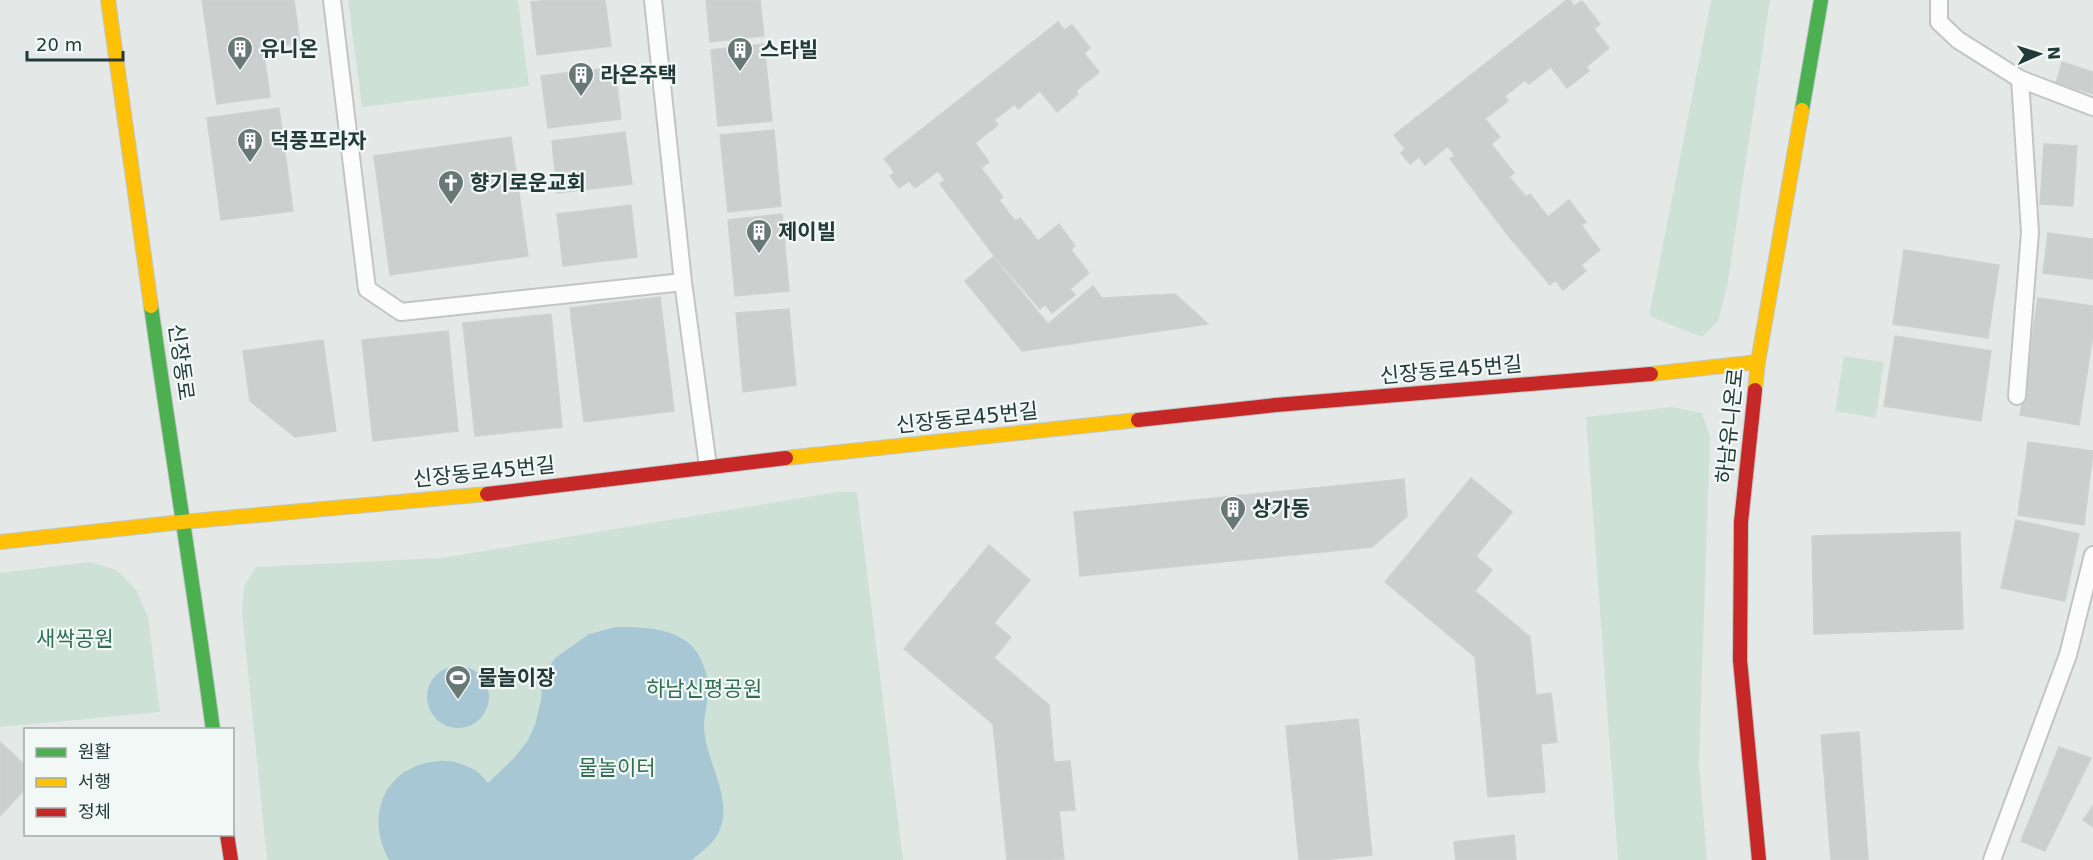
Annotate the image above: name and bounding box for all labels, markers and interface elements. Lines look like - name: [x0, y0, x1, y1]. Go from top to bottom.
- scale bar: [27, 24, 123, 62]
- north arrow: [2009, 24, 2069, 84]
- text: 20 m: [36, 34, 82, 55]
- building icon: 유니온: [225, 34, 255, 72]
- building icon: 스타빌: [725, 35, 755, 73]
- place label: 유니온: [260, 37, 318, 61]
- place label: 스타빌: [760, 38, 818, 62]
- text: N: [2044, 46, 2063, 60]
- building icon: 라온주택: [566, 60, 596, 98]
- place label: 라온주택: [600, 63, 677, 87]
- building icon: 덕풍프라자: [235, 126, 265, 164]
- place label: 덕풍프라자: [270, 129, 367, 153]
- church icon: 향기로운교회: [436, 168, 466, 206]
- place label: 향기로운교회: [470, 171, 586, 195]
- building icon: 제이빌: [744, 217, 774, 255]
- place label: 제이빌: [778, 220, 836, 244]
- street label: 신장동로: [164, 322, 198, 402]
- street label: 신장동로45번길: [1379, 352, 1523, 388]
- street label: 하남유니온로: [1712, 367, 1748, 485]
- street label: 신장동로45번길: [895, 399, 1039, 437]
- street label: 신장동로45번길: [412, 453, 556, 491]
- building icon: 상가동: [1218, 494, 1248, 532]
- place label: 상가동: [1252, 497, 1310, 521]
- park label: 새싹공원: [36, 627, 114, 651]
- sports icon: 물놀이장: [443, 663, 473, 701]
- place label: 물놀이장: [478, 666, 555, 690]
- park label: 하남신평공원: [646, 677, 762, 701]
- legend: [24, 728, 234, 836]
- text: 원활: [78, 741, 111, 762]
- park label: 물놀이터: [578, 756, 656, 780]
- text: 서행: [78, 771, 111, 792]
- text: 정체: [78, 801, 111, 822]

